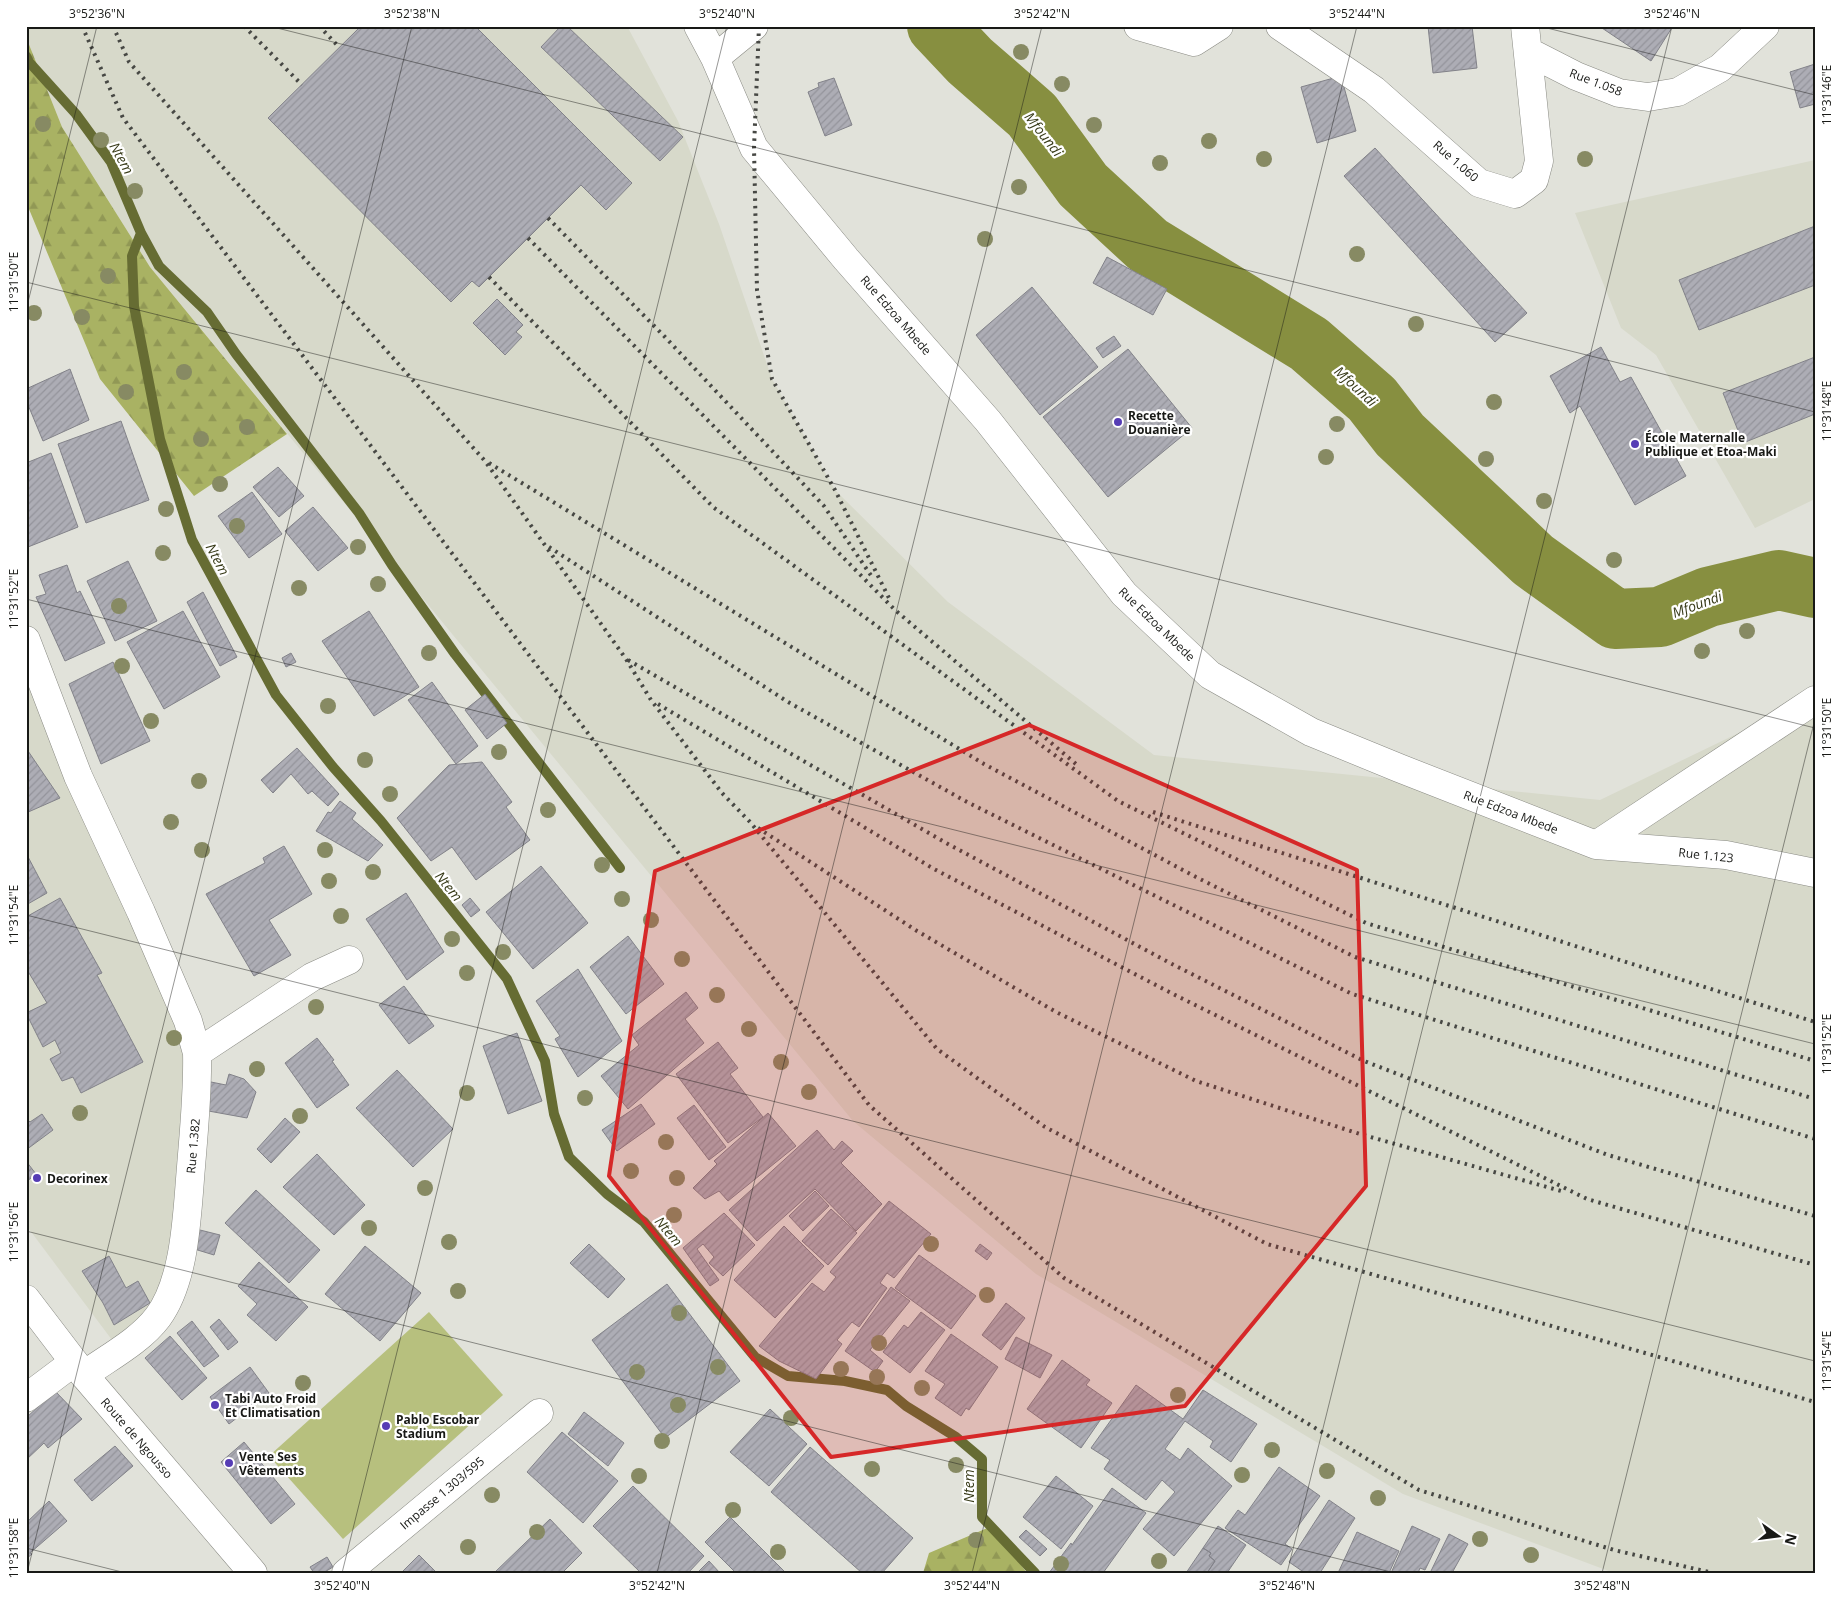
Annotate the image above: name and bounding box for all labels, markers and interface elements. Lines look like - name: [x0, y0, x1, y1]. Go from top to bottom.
- text: 3°52'36"N: [69, 5, 125, 22]
- text: 3°52'38"N: [384, 5, 440, 22]
- text: 3°52'40"N: [699, 5, 755, 22]
- text: 3°52'42"N: [1014, 5, 1070, 22]
- text: 3°52'44"N: [1329, 5, 1385, 22]
- text: 3°52'46"N: [1644, 5, 1700, 22]
- street label: Rue 1.058: [1567, 64, 1625, 100]
- text: 11°31'46"E: [1818, 65, 1835, 125]
- water label: Mfoundi: [1021, 108, 1068, 161]
- street label: Rue 1.060: [1430, 136, 1483, 186]
- water label: Ntem: [106, 139, 138, 177]
- text: 11°31'50"E: [5, 252, 22, 312]
- street label: Rue Edzoa Mbede: [857, 272, 935, 359]
- water label: Mfoundi: [1331, 361, 1382, 411]
- text: 11°31'48"E: [1818, 381, 1835, 441]
- place label: Recette Douanière: [1128, 407, 1191, 438]
- marker: Recette Douanière: [1112, 416, 1124, 428]
- place label: École Maternalle Publique et Etoa-Maki: [1645, 429, 1777, 460]
- marker: École Maternalle Publique et Etoa-Maki: [1629, 438, 1641, 450]
- water label: Ntem: [202, 540, 234, 578]
- text: 11°31'52"E: [5, 569, 22, 629]
- street label: Rue Edzoa Mbede: [1115, 583, 1199, 665]
- water label: Mfoundi: [1669, 586, 1725, 622]
- text: 11°31'50"E: [1818, 698, 1835, 758]
- street label: Rue Edzoa Mbede: [1461, 786, 1561, 838]
- street label: Rue 1.123: [1678, 844, 1734, 866]
- water label: Ntem: [431, 867, 467, 905]
- text: 11°31'54"E: [5, 885, 22, 945]
- text: 11°31'52"E: [1818, 1014, 1835, 1074]
- street label: Rue 1.382: [182, 1118, 204, 1174]
- place label: Decorinex: [47, 1170, 108, 1187]
- marker: Decorinex: [31, 1172, 43, 1184]
- text: 11°31'56"E: [5, 1202, 22, 1262]
- water label: Ntem: [651, 1212, 687, 1250]
- text: 11°31'54"E: [1818, 1331, 1835, 1391]
- place label: Tabi Auto Froid Et Climatisation: [225, 1390, 320, 1421]
- street label: Route de Ngousso: [97, 1394, 177, 1482]
- marker: Tabi Auto Froid Et Climatisation: [209, 1399, 221, 1411]
- place label: Pablo Escobar Stadium: [396, 1411, 480, 1442]
- marker: Pablo Escobar Stadium: [380, 1420, 392, 1432]
- place label: Vente Ses Vêtements: [239, 1448, 304, 1479]
- street label: Impasse 1.303/595: [396, 1453, 488, 1533]
- marker: Vente Ses Vêtements: [223, 1457, 235, 1469]
- water label: Ntem: [959, 1469, 978, 1503]
- north arrow: [1754, 1512, 1804, 1562]
- text: 11°31'58"E: [5, 1518, 22, 1578]
- text: N: [1781, 1531, 1802, 1547]
- text: 3°52'40"N: [314, 1577, 370, 1594]
- text: 3°52'42"N: [629, 1577, 685, 1594]
- text: 3°52'44"N: [944, 1577, 1000, 1594]
- text: 3°52'46"N: [1259, 1577, 1315, 1594]
- text: 3°52'48"N: [1574, 1577, 1630, 1594]

